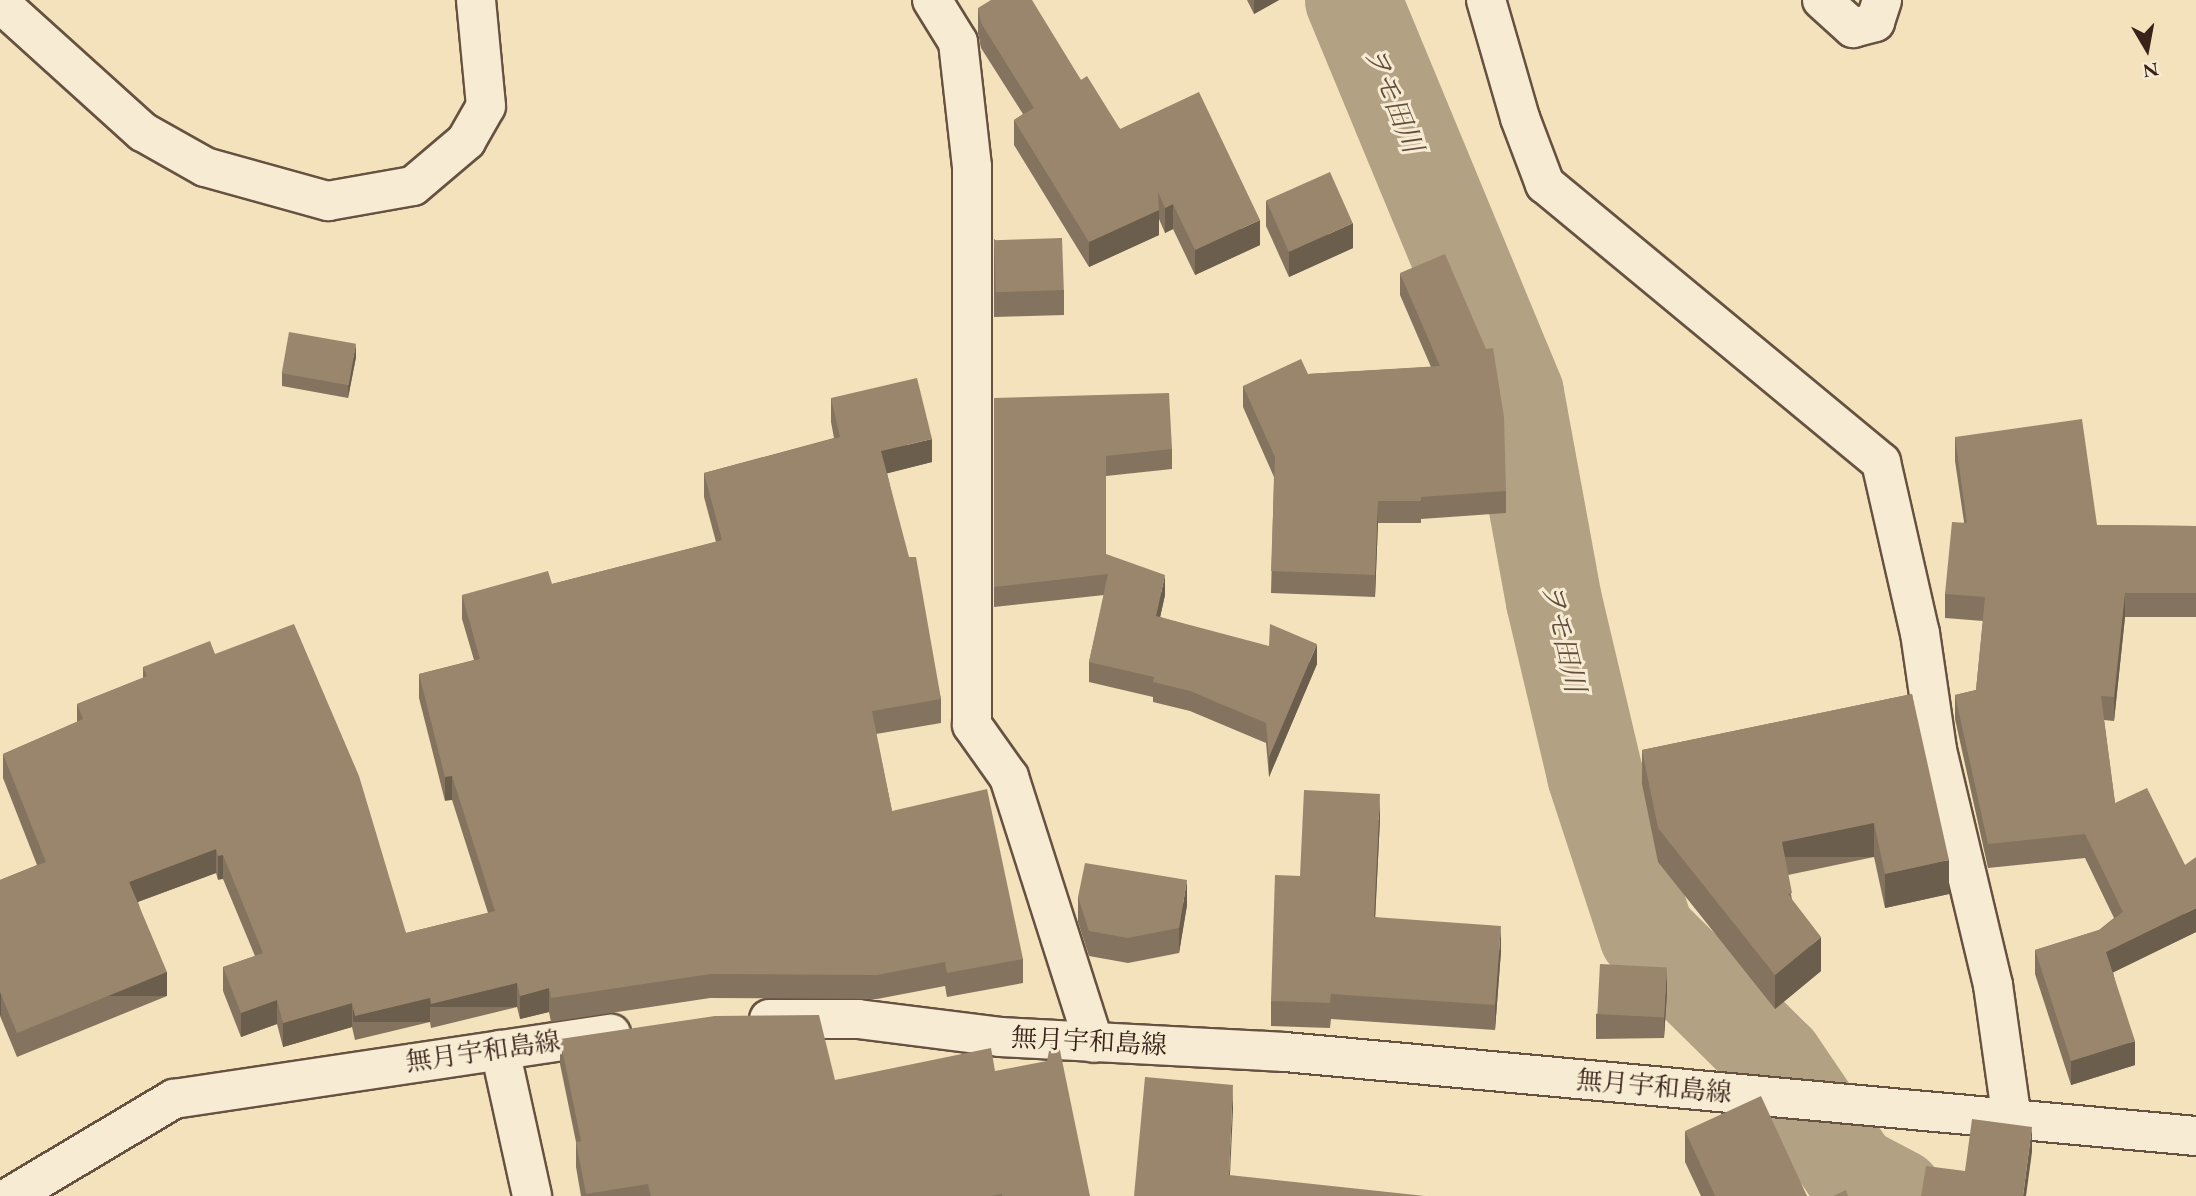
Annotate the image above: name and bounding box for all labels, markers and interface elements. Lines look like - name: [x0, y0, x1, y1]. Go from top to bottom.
- north arrow: [2112, 14, 2182, 84]
- water label: ヲモ田川: [1357, 41, 1431, 157]
- text: N: [2141, 57, 2160, 84]
- water label: ヲモ田川: [1535, 579, 1593, 695]
- street label: 無月宇和島線: [1010, 1022, 1168, 1062]
- street label: 無月宇和島線: [404, 1026, 562, 1078]
- street label: 無月宇和島線: [1575, 1065, 1733, 1109]

